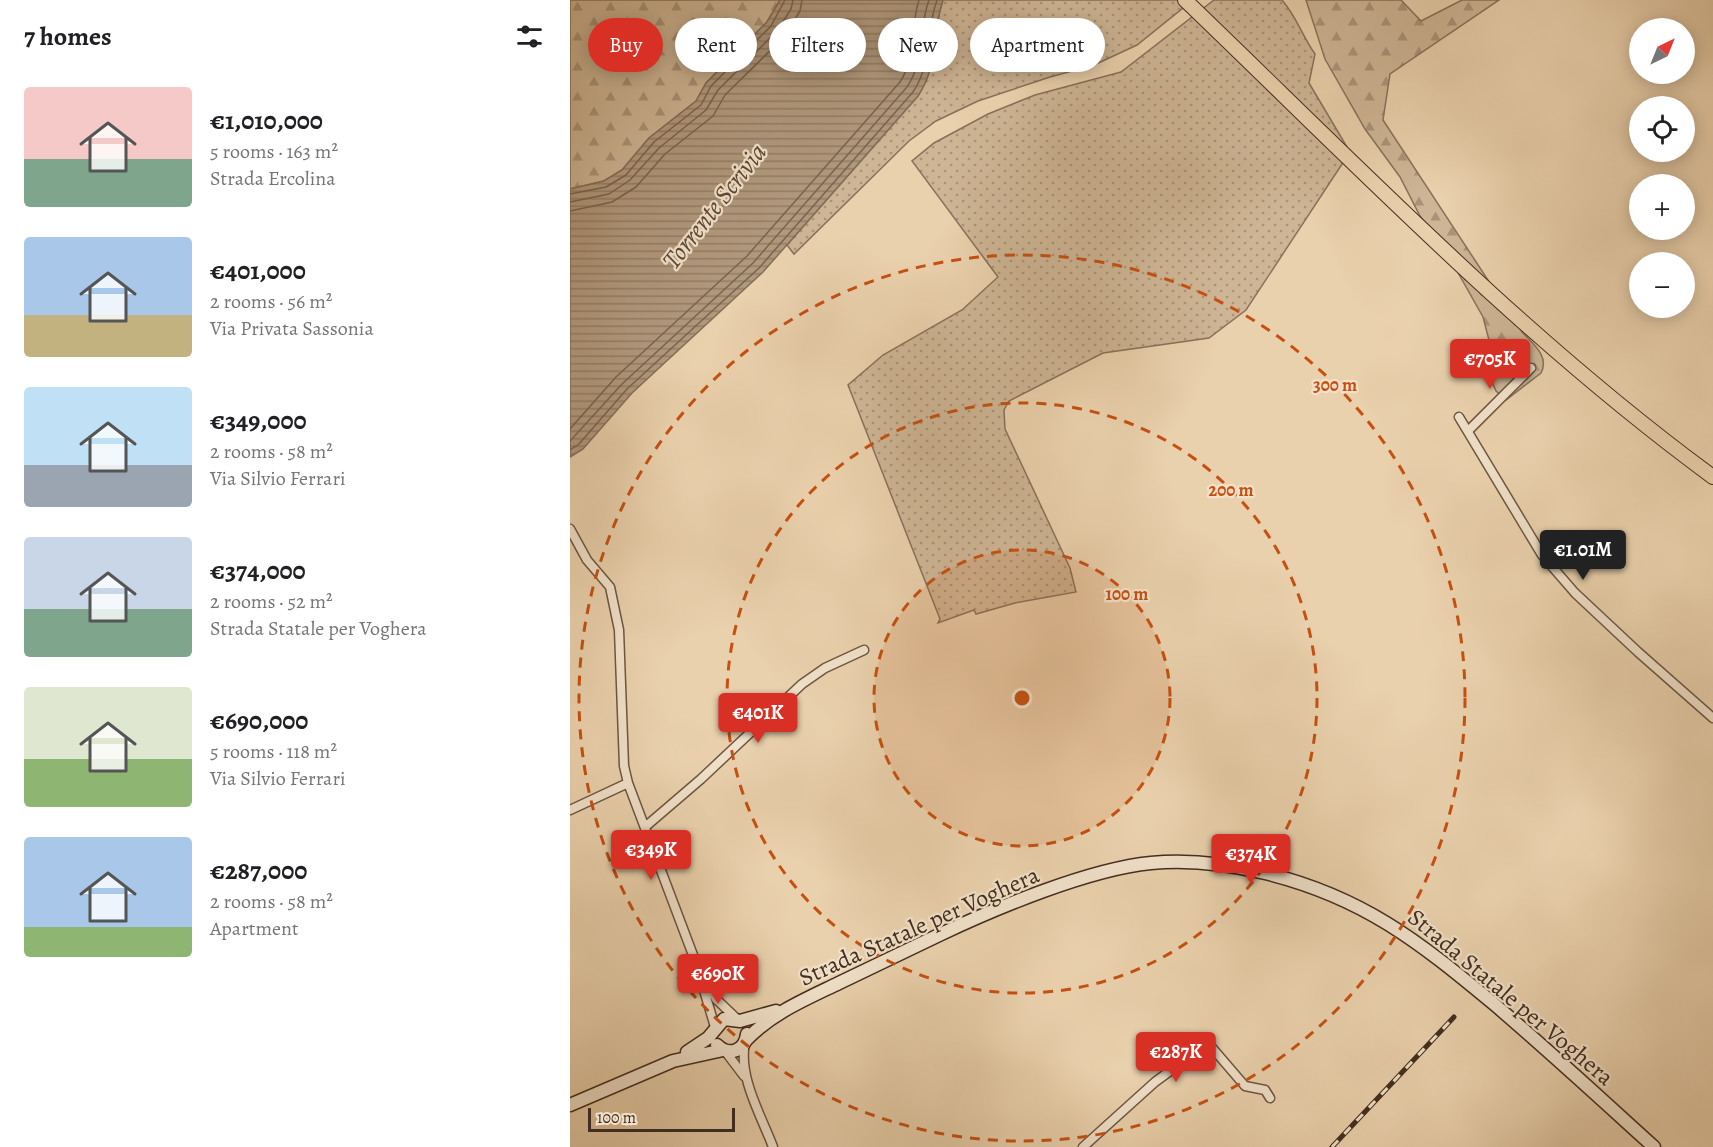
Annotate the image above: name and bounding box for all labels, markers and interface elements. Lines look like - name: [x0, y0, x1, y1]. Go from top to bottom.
- chip: Buy: [588, 18, 663, 72]
- chip: Rent: [675, 18, 757, 72]
- chip: Filters: [769, 18, 866, 72]
- chip: New: [878, 18, 958, 72]
- chip: Apartment: [970, 18, 1105, 72]
- north arrow: [1629, 18, 1695, 84]
- map controls: [1629, 18, 1695, 318]
- text: 7 homes: [24, 19, 112, 54]
- icon: filters: [513, 20, 546, 53]
- button: locate: [1629, 96, 1695, 162]
- text: €1,010,000: [210, 103, 323, 138]
- icon: home: [72, 111, 144, 183]
- water label: Torrente Scrivia: [654, 136, 775, 276]
- text: 5 rooms · 163 m²: [210, 138, 338, 165]
- text: Strada Ercolina: [210, 165, 336, 192]
- button: +: [1629, 174, 1695, 240]
- button: −: [1629, 252, 1695, 318]
- text: €401,000: [210, 253, 306, 288]
- icon: home: [72, 261, 144, 333]
- text: 2 rooms · 56 m²: [210, 288, 332, 315]
- text: Via Privata Sassonia: [210, 315, 374, 342]
- pin: €705K: [1448, 339, 1532, 390]
- text: €705K: [1464, 345, 1516, 372]
- text: 300 m: [1313, 373, 1357, 397]
- text: €349,000: [210, 403, 307, 438]
- icon: home: [72, 411, 144, 483]
- text: 2 rooms · 58 m²: [210, 438, 333, 465]
- text: Via Silvio Ferrari: [210, 465, 346, 492]
- text: 200 m: [1208, 478, 1254, 502]
- pin: €1.01M: [1534, 530, 1632, 581]
- text: €1.01M: [1554, 536, 1612, 563]
- text: €374,000: [210, 553, 306, 588]
- icon: home: [72, 561, 144, 633]
- text: 100 m: [1106, 582, 1148, 606]
- text: 2 rooms · 52 m²: [210, 588, 333, 615]
- text: Strada Statale per Voghera: [210, 615, 426, 642]
- centre of rings: [1012, 688, 1032, 708]
- pin: €401K: [716, 693, 800, 744]
- text: €401K: [732, 699, 784, 726]
- text: €690,000: [210, 703, 308, 738]
- icon: home: [72, 711, 144, 783]
- text: 5 rooms · 118 m²: [210, 738, 337, 765]
- text: Via Silvio Ferrari: [210, 765, 346, 792]
- pin: €349K: [609, 830, 693, 881]
- pin: €374K: [1209, 834, 1293, 885]
- text: €349K: [625, 836, 677, 863]
- text: €374K: [1225, 840, 1277, 867]
- text: €287,000: [210, 853, 307, 888]
- street label: Strada Statale per Voghera: [794, 858, 1045, 993]
- icon: home: [72, 861, 144, 933]
- text: 2 rooms · 58 m²: [210, 888, 333, 915]
- street label: Strada Statale per Voghera: [1401, 901, 1621, 1093]
- text: Apartment: [210, 915, 299, 942]
- pin: €690K: [676, 954, 760, 1005]
- text: €690K: [691, 960, 745, 987]
- pin: €287K: [1134, 1032, 1218, 1083]
- text: €287K: [1150, 1038, 1202, 1065]
- scale bar: [588, 1105, 735, 1132]
- text: 100 m: [597, 1107, 636, 1129]

